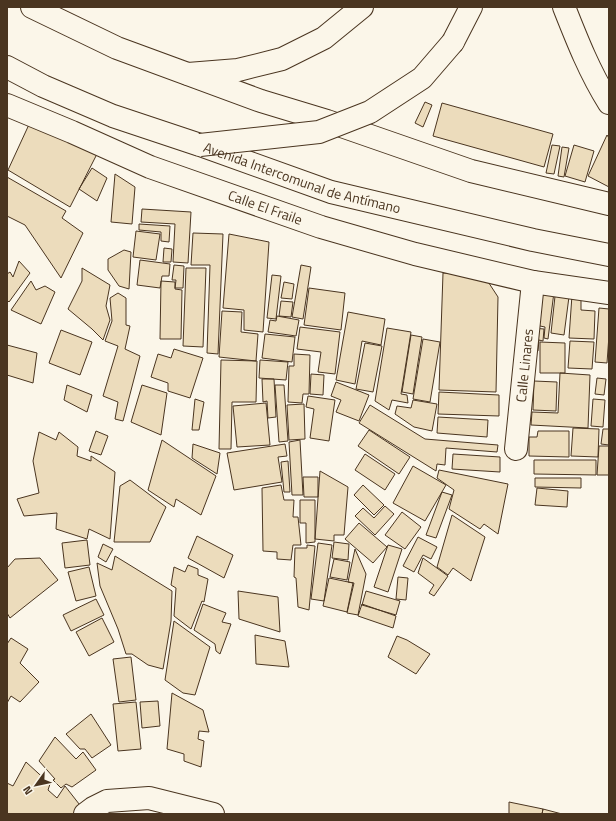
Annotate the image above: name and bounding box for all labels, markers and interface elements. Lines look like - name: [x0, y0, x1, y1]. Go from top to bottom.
- street label: Avenida Intercomunal de Antímano: [201, 136, 403, 218]
- street label: Calle El Fraile: [225, 184, 306, 230]
- street label: Calle Linares: [510, 328, 538, 403]
- north arrow: [16, 765, 56, 805]
- text: N: [19, 783, 36, 798]

